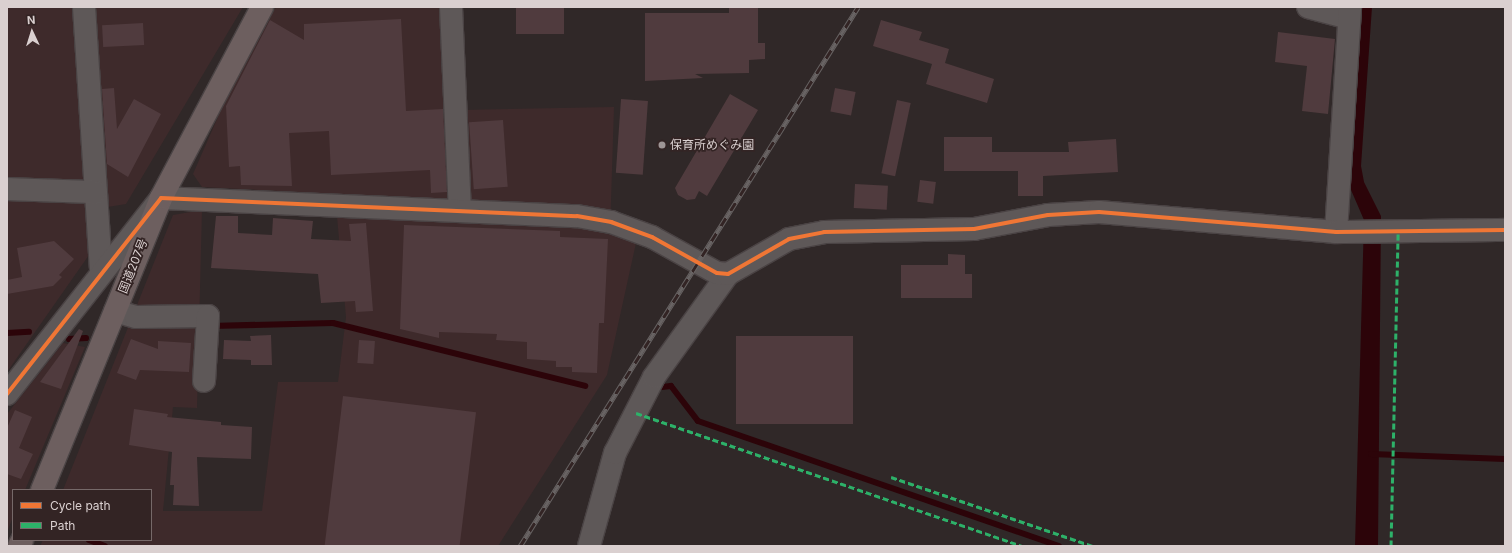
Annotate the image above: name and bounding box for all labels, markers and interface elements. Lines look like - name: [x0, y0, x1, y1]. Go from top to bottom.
- north arrow: [12, 12, 52, 52]
- text: N: [26, 13, 36, 27]
- place label: 保育所めぐみ園: [670, 138, 754, 152]
- marker: 保育所めぐみ園: [657, 140, 667, 150]
- street label: 国道207号: [116, 237, 150, 295]
- legend: [12, 489, 152, 541]
- text: Cycle path: [50, 498, 111, 513]
- text: Path: [50, 518, 75, 533]

